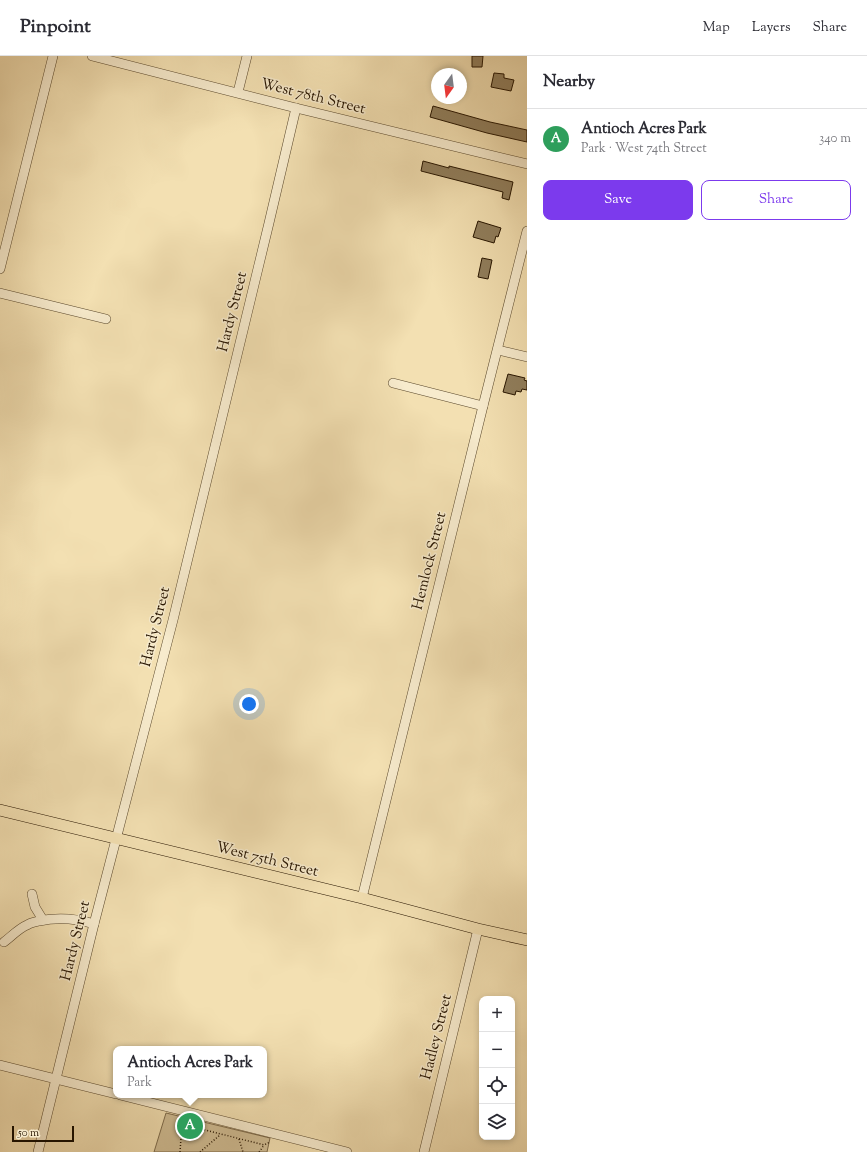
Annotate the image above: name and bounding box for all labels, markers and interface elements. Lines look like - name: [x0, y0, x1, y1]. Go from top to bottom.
- text: Pinpoint: [20, 14, 91, 41]
- text: Map: [703, 18, 730, 38]
- text: Layers: [752, 18, 790, 38]
- text: Share: [812, 18, 847, 38]
- north arrow: [431, 68, 467, 104]
- text: Nearby: [543, 70, 595, 94]
- street label: West 78th Street: [258, 74, 368, 120]
- text: Antioch Acres Park: [581, 119, 707, 140]
- text: A: [551, 130, 561, 148]
- text: 340 m: [819, 130, 851, 148]
- text: Park · West 74th Street: [581, 140, 707, 158]
- button: Save: [543, 180, 693, 220]
- button: Share: [701, 180, 851, 220]
- street label: Hardy Street: [213, 270, 253, 354]
- street label: Hemlock Street: [408, 510, 452, 612]
- street label: Hardy Street: [136, 585, 176, 669]
- your location: [239, 694, 259, 714]
- street label: West 75th Street: [214, 837, 320, 883]
- street label: Hardy Street: [56, 899, 96, 983]
- street label: Hadley Street: [416, 992, 458, 1082]
- map controls: [479, 996, 515, 1140]
- button: +: [479, 996, 515, 1032]
- button: −: [479, 1032, 515, 1068]
- popup: [113, 1046, 267, 1098]
- text: Antioch Acres Park: [127, 1053, 253, 1074]
- button: locate: [479, 1068, 515, 1104]
- text: Park: [127, 1074, 152, 1092]
- button: layers: [479, 1104, 515, 1140]
- pin: A: [177, 1111, 203, 1141]
- scale bar: [12, 1124, 74, 1143]
- text: 50 m: [18, 1125, 39, 1141]

